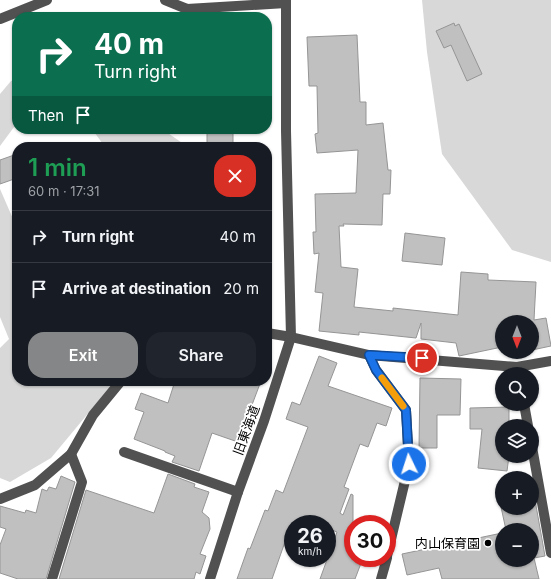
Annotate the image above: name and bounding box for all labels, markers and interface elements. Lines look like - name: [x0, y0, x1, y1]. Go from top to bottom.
- text: 40 m: [94, 27, 164, 61]
- icon: right: [28, 28, 80, 80]
- text: Turn right: [94, 61, 177, 82]
- icon: arrive: [72, 104, 94, 126]
- text: Then: [28, 106, 64, 125]
- text: 1 min: [28, 153, 87, 182]
- button: close: [214, 155, 256, 197]
- text: 60 m · 17:31: [28, 183, 100, 199]
- icon: right: [28, 226, 50, 248]
- text: Turn right: [62, 227, 134, 246]
- text: 40 m: [219, 227, 256, 246]
- icon: arrive: [28, 278, 50, 300]
- text: Arrive at destination: [62, 279, 211, 298]
- text: 20 m: [223, 279, 259, 298]
- north arrow: [495, 315, 539, 359]
- map controls: [495, 315, 539, 567]
- button: Exit: [28, 332, 138, 378]
- button: Share: [146, 332, 256, 378]
- pin: [405, 341, 439, 375]
- icon: arrive: [411, 347, 433, 369]
- button: search: [495, 367, 539, 411]
- street label: 旧東海道: [230, 403, 262, 457]
- button: layers: [495, 419, 539, 463]
- position arrow: [388, 443, 430, 485]
- button: +: [495, 471, 539, 515]
- speed limit sign: 30: [344, 515, 396, 567]
- button: −: [495, 523, 539, 567]
- text: 26: [297, 524, 323, 548]
- place label: 内山保育園: [415, 535, 480, 551]
- marker: 内山保育園: [483, 538, 493, 548]
- text: km/h: [298, 545, 322, 557]

